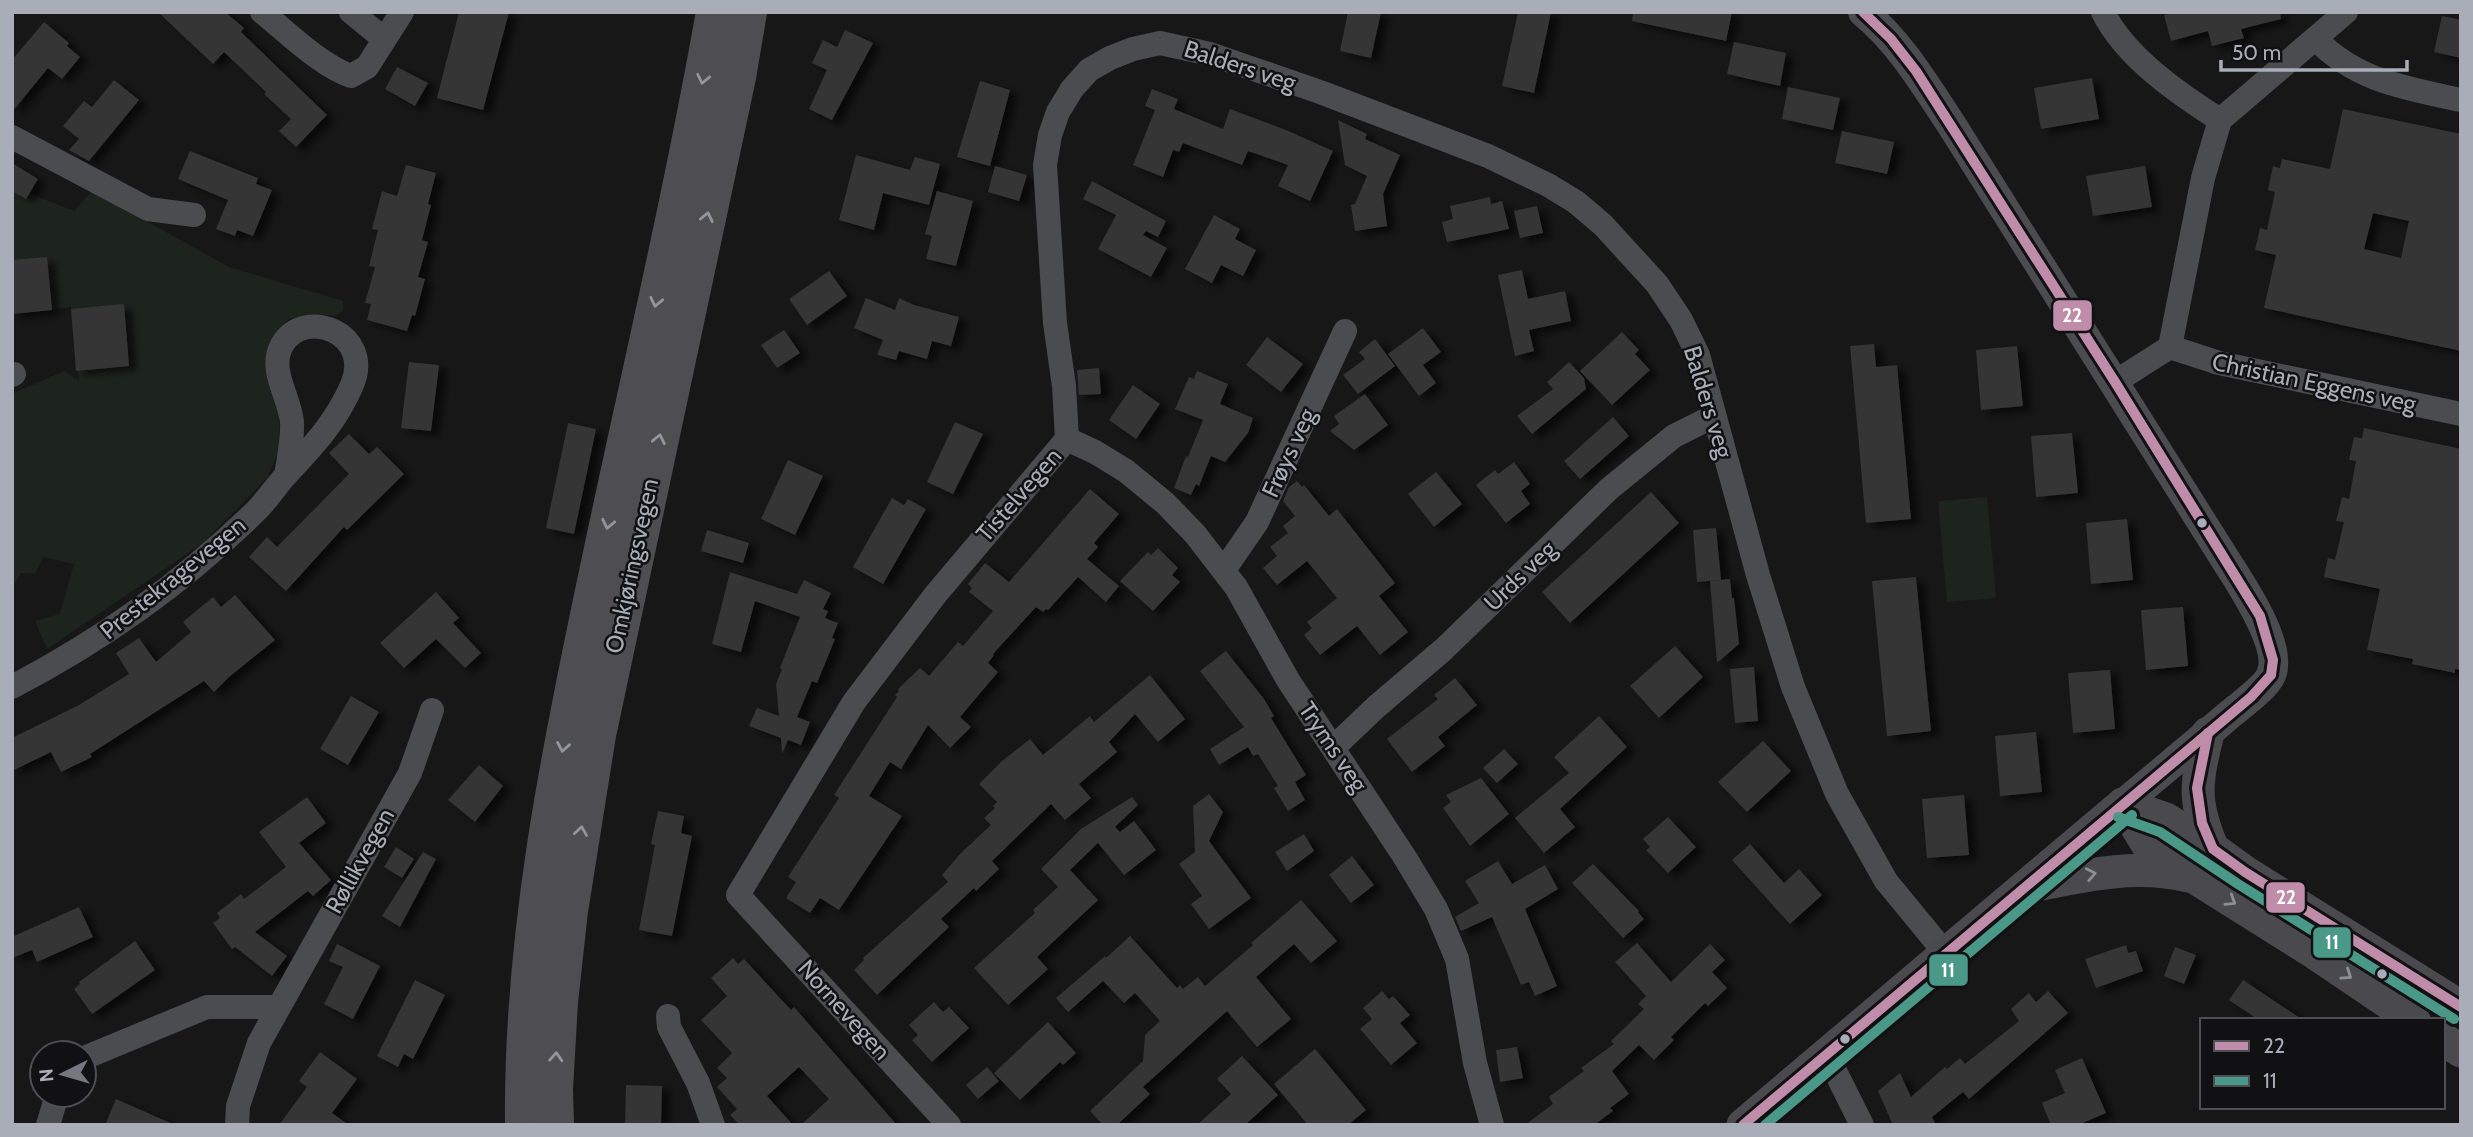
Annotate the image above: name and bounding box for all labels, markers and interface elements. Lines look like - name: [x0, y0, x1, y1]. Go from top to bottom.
- scale bar: [2221, 28, 2406, 72]
- street label: Balders veg: [1181, 34, 1301, 98]
- text: 50 m: [2232, 40, 2281, 65]
- one-way arrow: [696, 73, 711, 85]
- one-way arrow: [698, 211, 713, 223]
- one-way arrow: [649, 296, 664, 308]
- line badge: 22: [2052, 299, 2093, 332]
- text: 22: [2062, 304, 2082, 327]
- street label: Balders veg: [1678, 342, 1740, 462]
- street label: Christian Eggens veg: [2210, 347, 2420, 418]
- street label: Frøys veg: [1255, 403, 1322, 502]
- one-way arrow: [651, 433, 666, 445]
- street label: Tistelvegen: [970, 442, 1067, 548]
- street label: Omkjøringsvegen: [599, 476, 664, 656]
- street label: Prestekragevegen: [94, 510, 251, 645]
- unlabelled marker: [2195, 516, 2209, 530]
- one-way arrow: [602, 518, 617, 530]
- street label: Urds veg: [1478, 534, 1562, 617]
- street label: Tryms veg: [1293, 696, 1375, 798]
- one-way arrow: [556, 741, 571, 753]
- street label: Røllikvegen: [319, 803, 400, 918]
- one-way arrow: [573, 825, 588, 837]
- one-way arrow: [2085, 867, 2097, 882]
- line badge: 22: [2265, 881, 2306, 914]
- text: 22: [2276, 886, 2296, 909]
- one-way arrow: [2223, 893, 2236, 906]
- line badge: 11: [2312, 926, 2352, 959]
- text: 11: [2325, 931, 2339, 954]
- line badge: 11: [1928, 953, 1969, 987]
- street label: Nornevegen: [792, 954, 897, 1066]
- text: 11: [1941, 959, 1955, 982]
- one-way arrow: [2339, 967, 2352, 979]
- unlabelled marker: [2375, 967, 2389, 981]
- legend: [2200, 1018, 2445, 1109]
- unlabelled marker: [1838, 1032, 1852, 1046]
- text: 22: [2263, 1033, 2285, 1058]
- north arrow: [28, 1039, 98, 1109]
- one-way arrow: [548, 1051, 563, 1062]
- text: N: [35, 1068, 59, 1083]
- text: 11: [2263, 1068, 2277, 1093]

